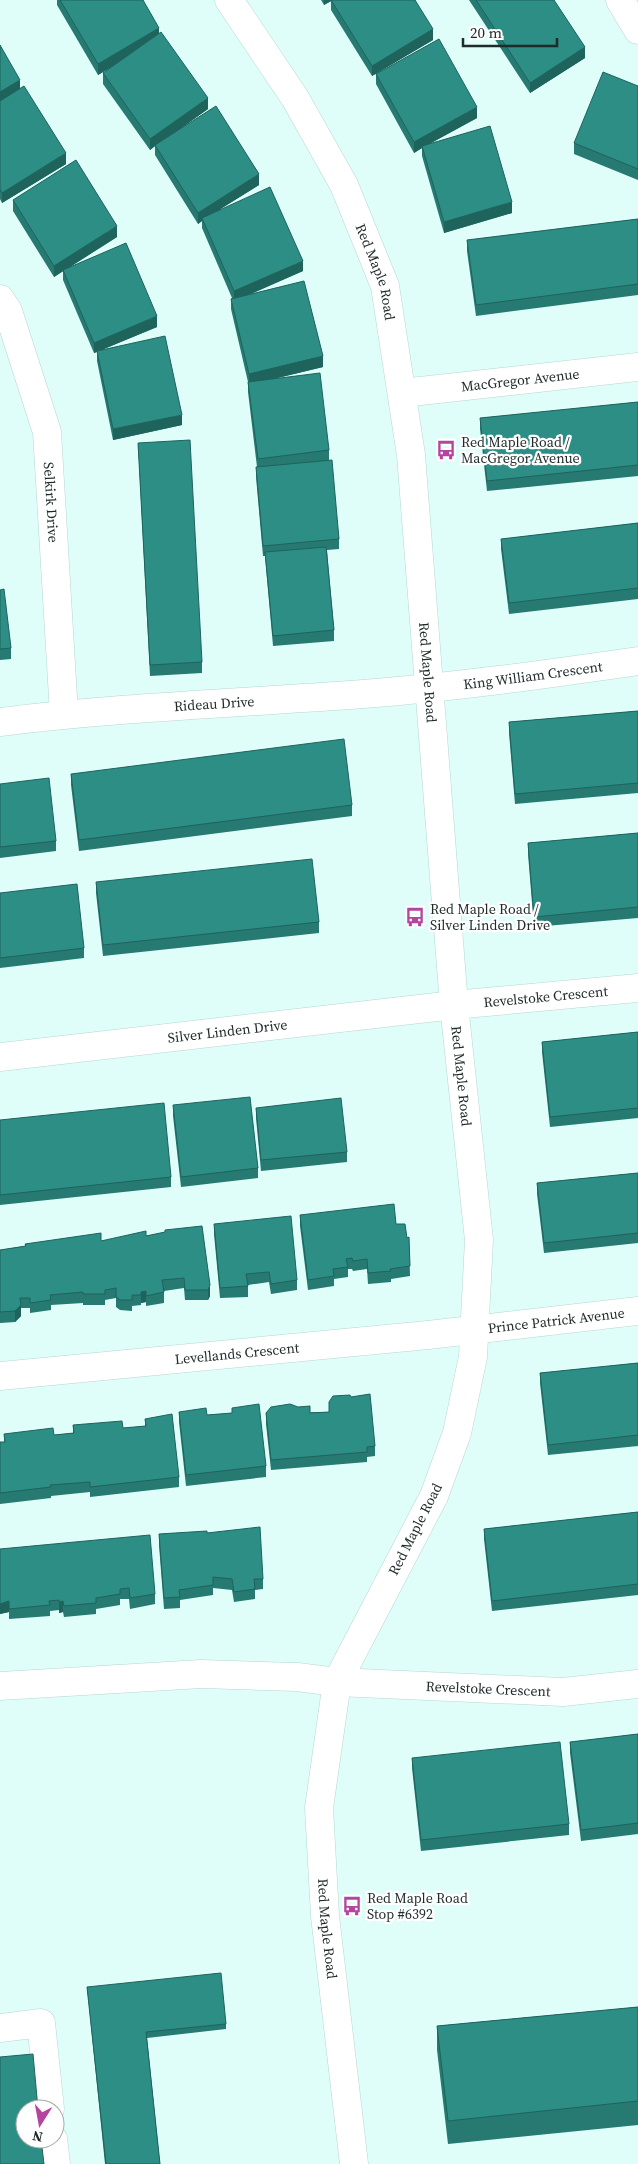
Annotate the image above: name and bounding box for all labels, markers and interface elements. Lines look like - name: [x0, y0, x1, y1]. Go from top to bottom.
- scale bar: [463, 15, 557, 47]
- text: 20 m: [470, 22, 502, 43]
- street label: Red Maple Road: [351, 221, 400, 322]
- street label: MacGregor Avenue: [460, 364, 580, 396]
- place label: Red Maple Road / MacGregor Avenue: [461, 432, 580, 468]
- bus stop icon: Red Maple Road / MacGregor Avenue: [435, 439, 457, 461]
- street label: Selkirk Drive: [39, 461, 64, 543]
- street label: Red Maple Road: [414, 621, 442, 723]
- street label: King William Crescent: [462, 656, 604, 694]
- street label: Rideau Drive: [173, 691, 255, 716]
- place label: Red Maple Road / Silver Linden Drive: [430, 899, 550, 935]
- bus stop icon: Red Maple Road / Silver Linden Drive: [404, 906, 426, 928]
- street label: Revelstoke Crescent: [483, 981, 609, 1012]
- street label: Silver Linden Drive: [167, 1014, 288, 1048]
- street label: Red Maple Road: [446, 1025, 477, 1127]
- street label: Prince Patrick Avenue: [487, 1303, 626, 1338]
- street label: Levellands Crescent: [174, 1337, 301, 1369]
- street label: Red Maple Road: [383, 1479, 447, 1578]
- street label: Revelstoke Crescent: [425, 1676, 551, 1701]
- street label: Red Maple Road: [313, 1878, 342, 1980]
- place label: Red Maple Road Stop #6392: [367, 1888, 468, 1924]
- bus stop icon: Red Maple Road Stop #6392: [341, 1895, 363, 1917]
- north arrow: [15, 2099, 65, 2149]
- text: N: [31, 2126, 44, 2148]

